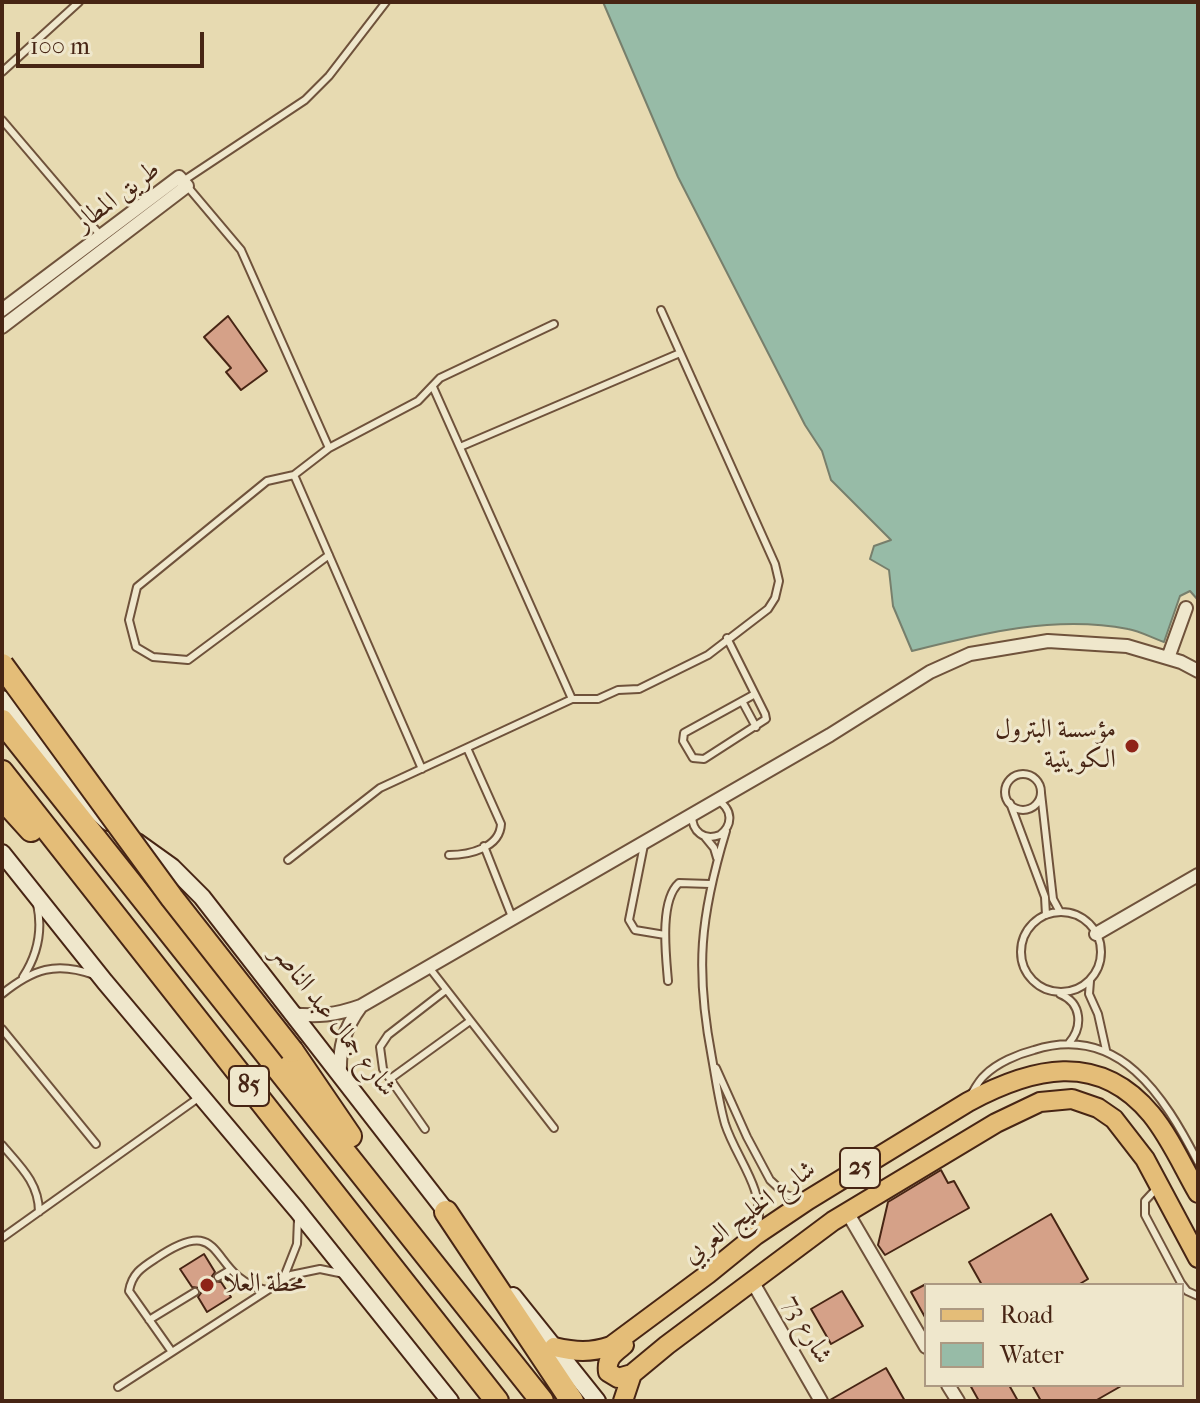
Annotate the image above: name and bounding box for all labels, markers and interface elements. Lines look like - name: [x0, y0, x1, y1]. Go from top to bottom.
- scale bar: [20, 16, 208, 66]
- text: 100 m: [30, 32, 90, 60]
- street label: طريق المطار: [69, 155, 167, 239]
- place label: مؤسسة البترول الكويتية: [995, 715, 1116, 776]
- marker: مؤسسة البترول الكويتية: [1123, 737, 1141, 755]
- street label: شارع جمال عبد الناصر: [264, 939, 402, 1103]
- road number: 85: [229, 1066, 269, 1106]
- road number: 25: [840, 1148, 880, 1188]
- street label: شارع الخليج العربي: [678, 1154, 822, 1272]
- place label: محطة العلا: [223, 1269, 306, 1301]
- marker: محطة العلا: [198, 1276, 216, 1294]
- legend: [924, 1283, 1184, 1387]
- street label: شارع 73: [774, 1290, 838, 1370]
- text: Road: [1000, 1301, 1053, 1329]
- text: Water: [1000, 1341, 1064, 1369]

